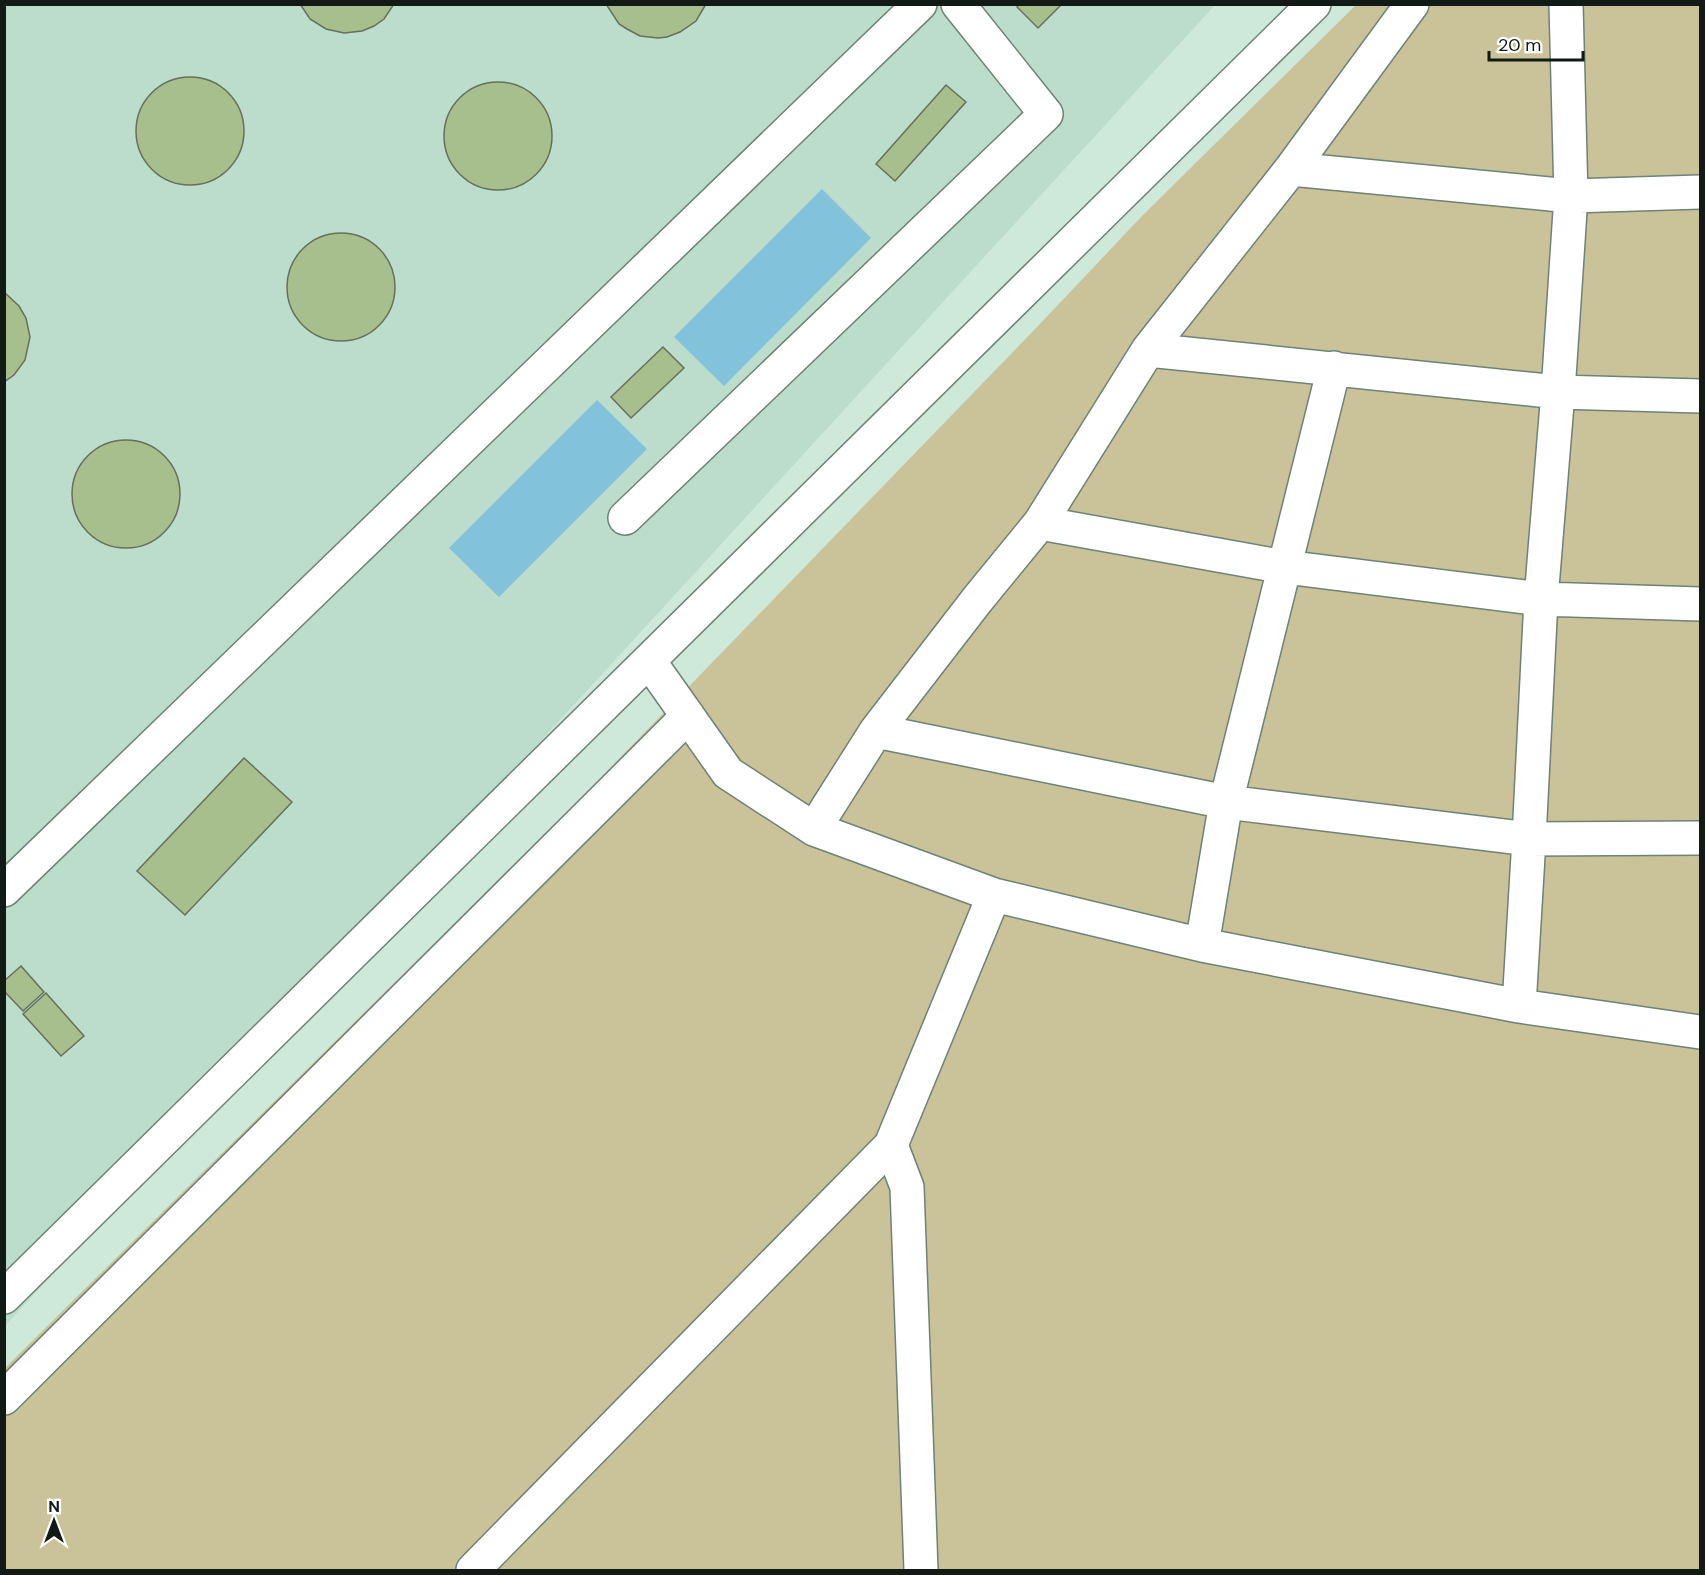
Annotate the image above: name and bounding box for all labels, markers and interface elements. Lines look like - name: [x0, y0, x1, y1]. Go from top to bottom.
- scale bar: [1489, 24, 1584, 62]
- text: 20 m: [1498, 33, 1541, 57]
- north arrow: [24, 1491, 84, 1551]
- text: N: [48, 1496, 60, 1517]

